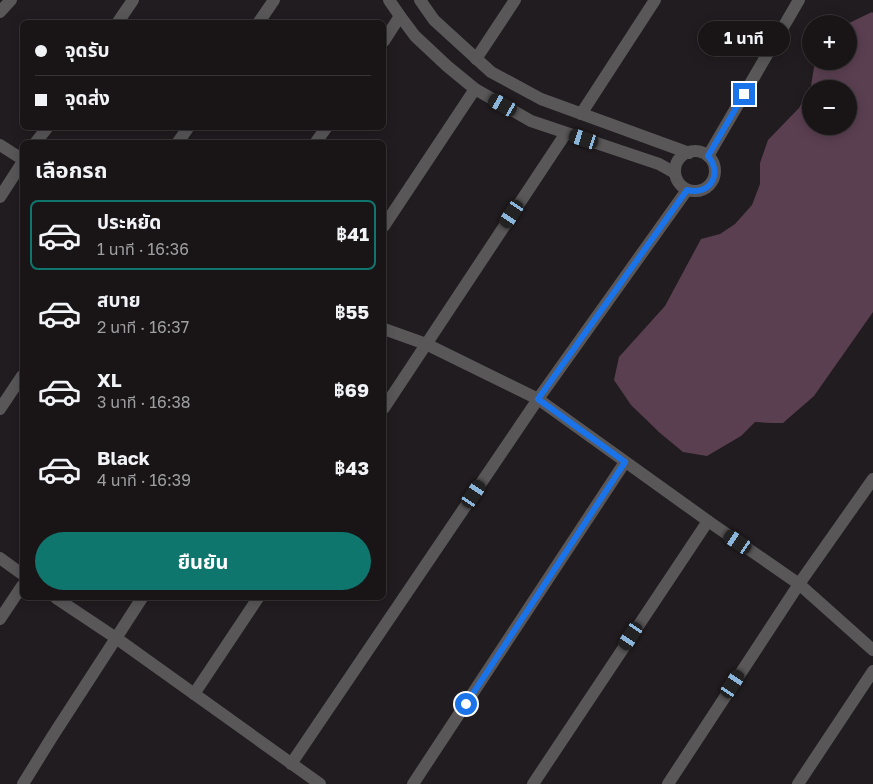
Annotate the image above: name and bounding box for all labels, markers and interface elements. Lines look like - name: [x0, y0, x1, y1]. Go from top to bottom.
- map controls: [802, 15, 857, 135]
- button: +: [802, 15, 857, 70]
- callout: 1 นาที: [698, 22, 790, 56]
- text: 1 นาที: [724, 28, 764, 48]
- text: จุดรับ: [65, 38, 110, 61]
- button: −: [802, 80, 857, 135]
- route end: [733, 83, 755, 105]
- text: จุดส่ง: [65, 86, 110, 109]
- car: [486, 91, 519, 119]
- car: [567, 127, 600, 151]
- text: เลือกรถ: [35, 156, 108, 183]
- car: [497, 197, 526, 231]
- text: ประหยัด: [97, 210, 161, 233]
- icon: car: [37, 213, 82, 258]
- text: ฿41: [336, 222, 369, 245]
- text: 1 นาที · 16:36: [97, 239, 189, 259]
- text: สบาย: [97, 288, 141, 311]
- icon: car: [37, 291, 82, 336]
- text: ฿55: [335, 300, 369, 323]
- text: 2 นาที · 16:37: [97, 317, 189, 337]
- text: XL: [97, 368, 122, 391]
- icon: car: [37, 369, 82, 414]
- text: ฿69: [334, 378, 369, 401]
- text: 3 นาที · 16:38: [97, 392, 191, 412]
- text: Black: [97, 446, 150, 469]
- icon: car: [37, 447, 82, 492]
- text: ฿43: [334, 456, 369, 479]
- text: 4 นาที · 16:39: [97, 470, 191, 490]
- car: [459, 477, 488, 511]
- car: [721, 527, 754, 557]
- button: ยืนยัน: [35, 532, 371, 590]
- car: [616, 619, 645, 653]
- car: [718, 667, 747, 701]
- route start: [455, 693, 477, 715]

